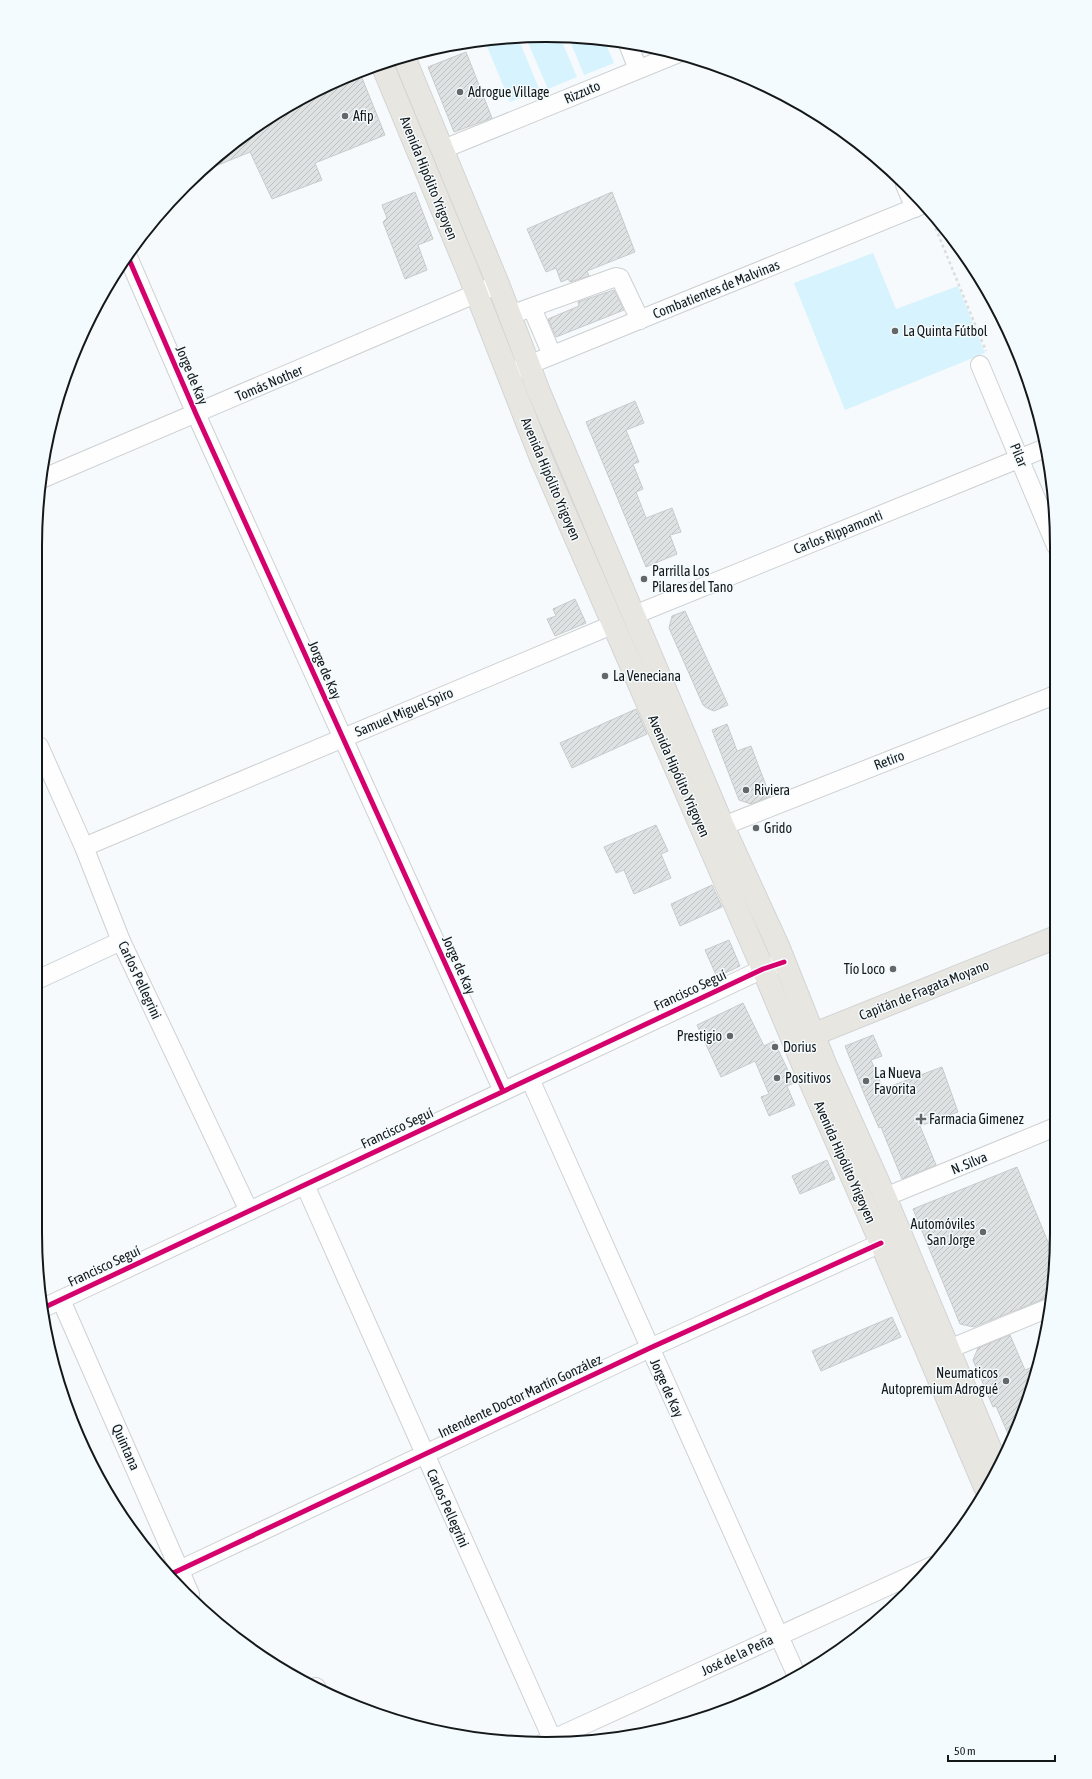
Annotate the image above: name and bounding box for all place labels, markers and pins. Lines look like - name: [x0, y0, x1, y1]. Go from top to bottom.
- place label: Adrogue Village: [468, 84, 549, 100]
- marker: Adrogue Village: [455, 87, 465, 97]
- place label: Afip: [353, 108, 374, 124]
- marker: Afip: [340, 111, 350, 121]
- place label: La Quinta Fútbol: [903, 323, 988, 339]
- marker: La Quinta Fútbol: [890, 326, 900, 336]
- place label: Parrilla Los Pilares del Tano: [652, 563, 733, 595]
- marker: Parrilla Los Pilares del Tano: [639, 574, 649, 584]
- place label: La Veneciana: [613, 668, 681, 684]
- marker: La Veneciana: [600, 671, 610, 681]
- place label: Riviera: [754, 782, 790, 798]
- marker: Riviera: [741, 785, 751, 795]
- place label: Grido: [764, 820, 792, 836]
- marker: Grido: [751, 823, 761, 833]
- place label: Tío Loco: [844, 961, 885, 977]
- marker: Tío Loco: [888, 964, 898, 974]
- place label: Prestigio: [677, 1028, 722, 1044]
- marker: Prestigio: [725, 1031, 735, 1041]
- place label: Dorius: [783, 1039, 817, 1055]
- marker: Dorius: [770, 1042, 780, 1052]
- place label: La Nueva Favorita: [874, 1065, 921, 1097]
- place label: Positivos: [785, 1070, 831, 1086]
- marker: Positivos: [772, 1073, 782, 1083]
- marker: La Nueva Favorita: [861, 1076, 871, 1086]
- place label: Farmacia Gimenez: [929, 1111, 1024, 1127]
- marker: Farmacia Gimenez: [916, 1114, 926, 1124]
- place label: Automóviles San Jorge: [911, 1216, 975, 1248]
- marker: Automóviles San Jorge: [978, 1227, 988, 1237]
- place label: Neumaticos Autopremium Adrogué: [881, 1365, 998, 1397]
- marker: Neumaticos Autopremium Adrogué: [1001, 1376, 1011, 1386]

